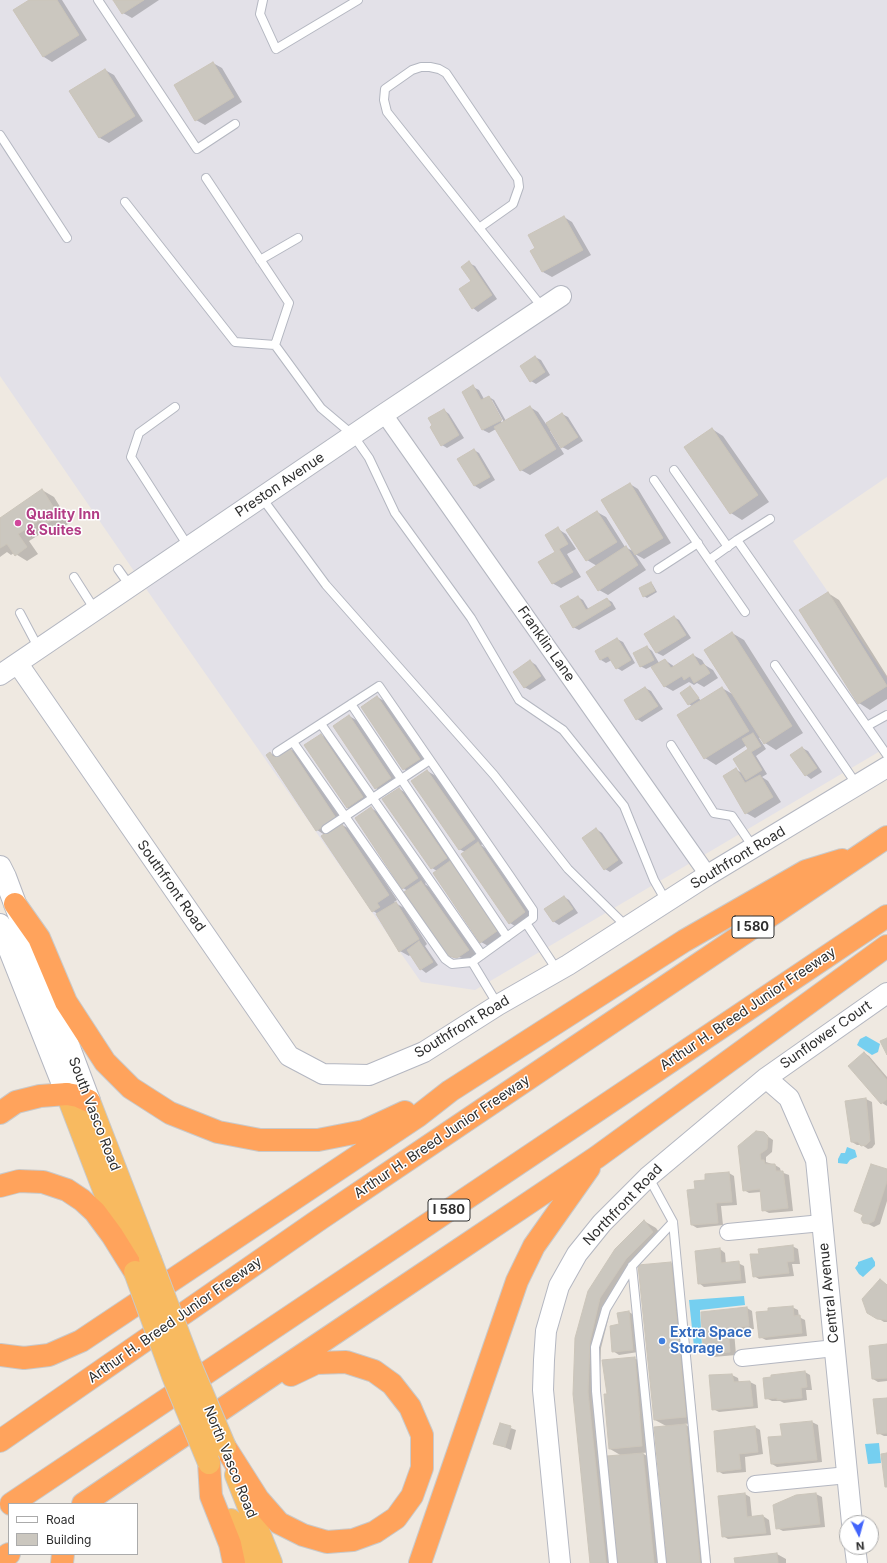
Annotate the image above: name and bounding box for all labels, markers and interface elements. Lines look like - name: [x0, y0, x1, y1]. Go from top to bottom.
- street label: Preston Avenue: [232, 449, 328, 521]
- place label: Quality Inn & Suites: [26, 507, 100, 540]
- marker: Quality Inn & Suites: [13, 518, 23, 528]
- street label: Franklin Lane: [514, 603, 578, 685]
- street label: Southfront Road: [688, 823, 788, 893]
- street label: Southfront Road: [133, 837, 209, 935]
- road number: I 580: [732, 916, 774, 938]
- street label: Arthur H. Breed Junior Freeway: [657, 944, 839, 1074]
- street label: Southfront Road: [412, 992, 512, 1062]
- street label: Sunflower Court: [777, 997, 875, 1073]
- street label: South Vasco Road: [65, 1055, 123, 1173]
- street label: Arthur H. Breed Junior Freeway: [351, 1072, 533, 1202]
- street label: Northfront Road: [580, 1161, 666, 1249]
- road number: I 580: [428, 1199, 470, 1221]
- street label: Central Avenue: [815, 1242, 843, 1344]
- street label: Arthur H. Breed Junior Freeway: [85, 1253, 265, 1387]
- place label: Extra Space Storage: [670, 1325, 752, 1358]
- marker: Extra Space Storage: [657, 1336, 667, 1346]
- street label: North Vasco Road: [200, 1403, 260, 1521]
- legend: [8, 1503, 138, 1555]
- text: Road: [46, 1512, 75, 1527]
- north arrow: [839, 1515, 879, 1555]
- text: Building: [46, 1532, 91, 1547]
- text: N: [855, 1539, 865, 1553]

